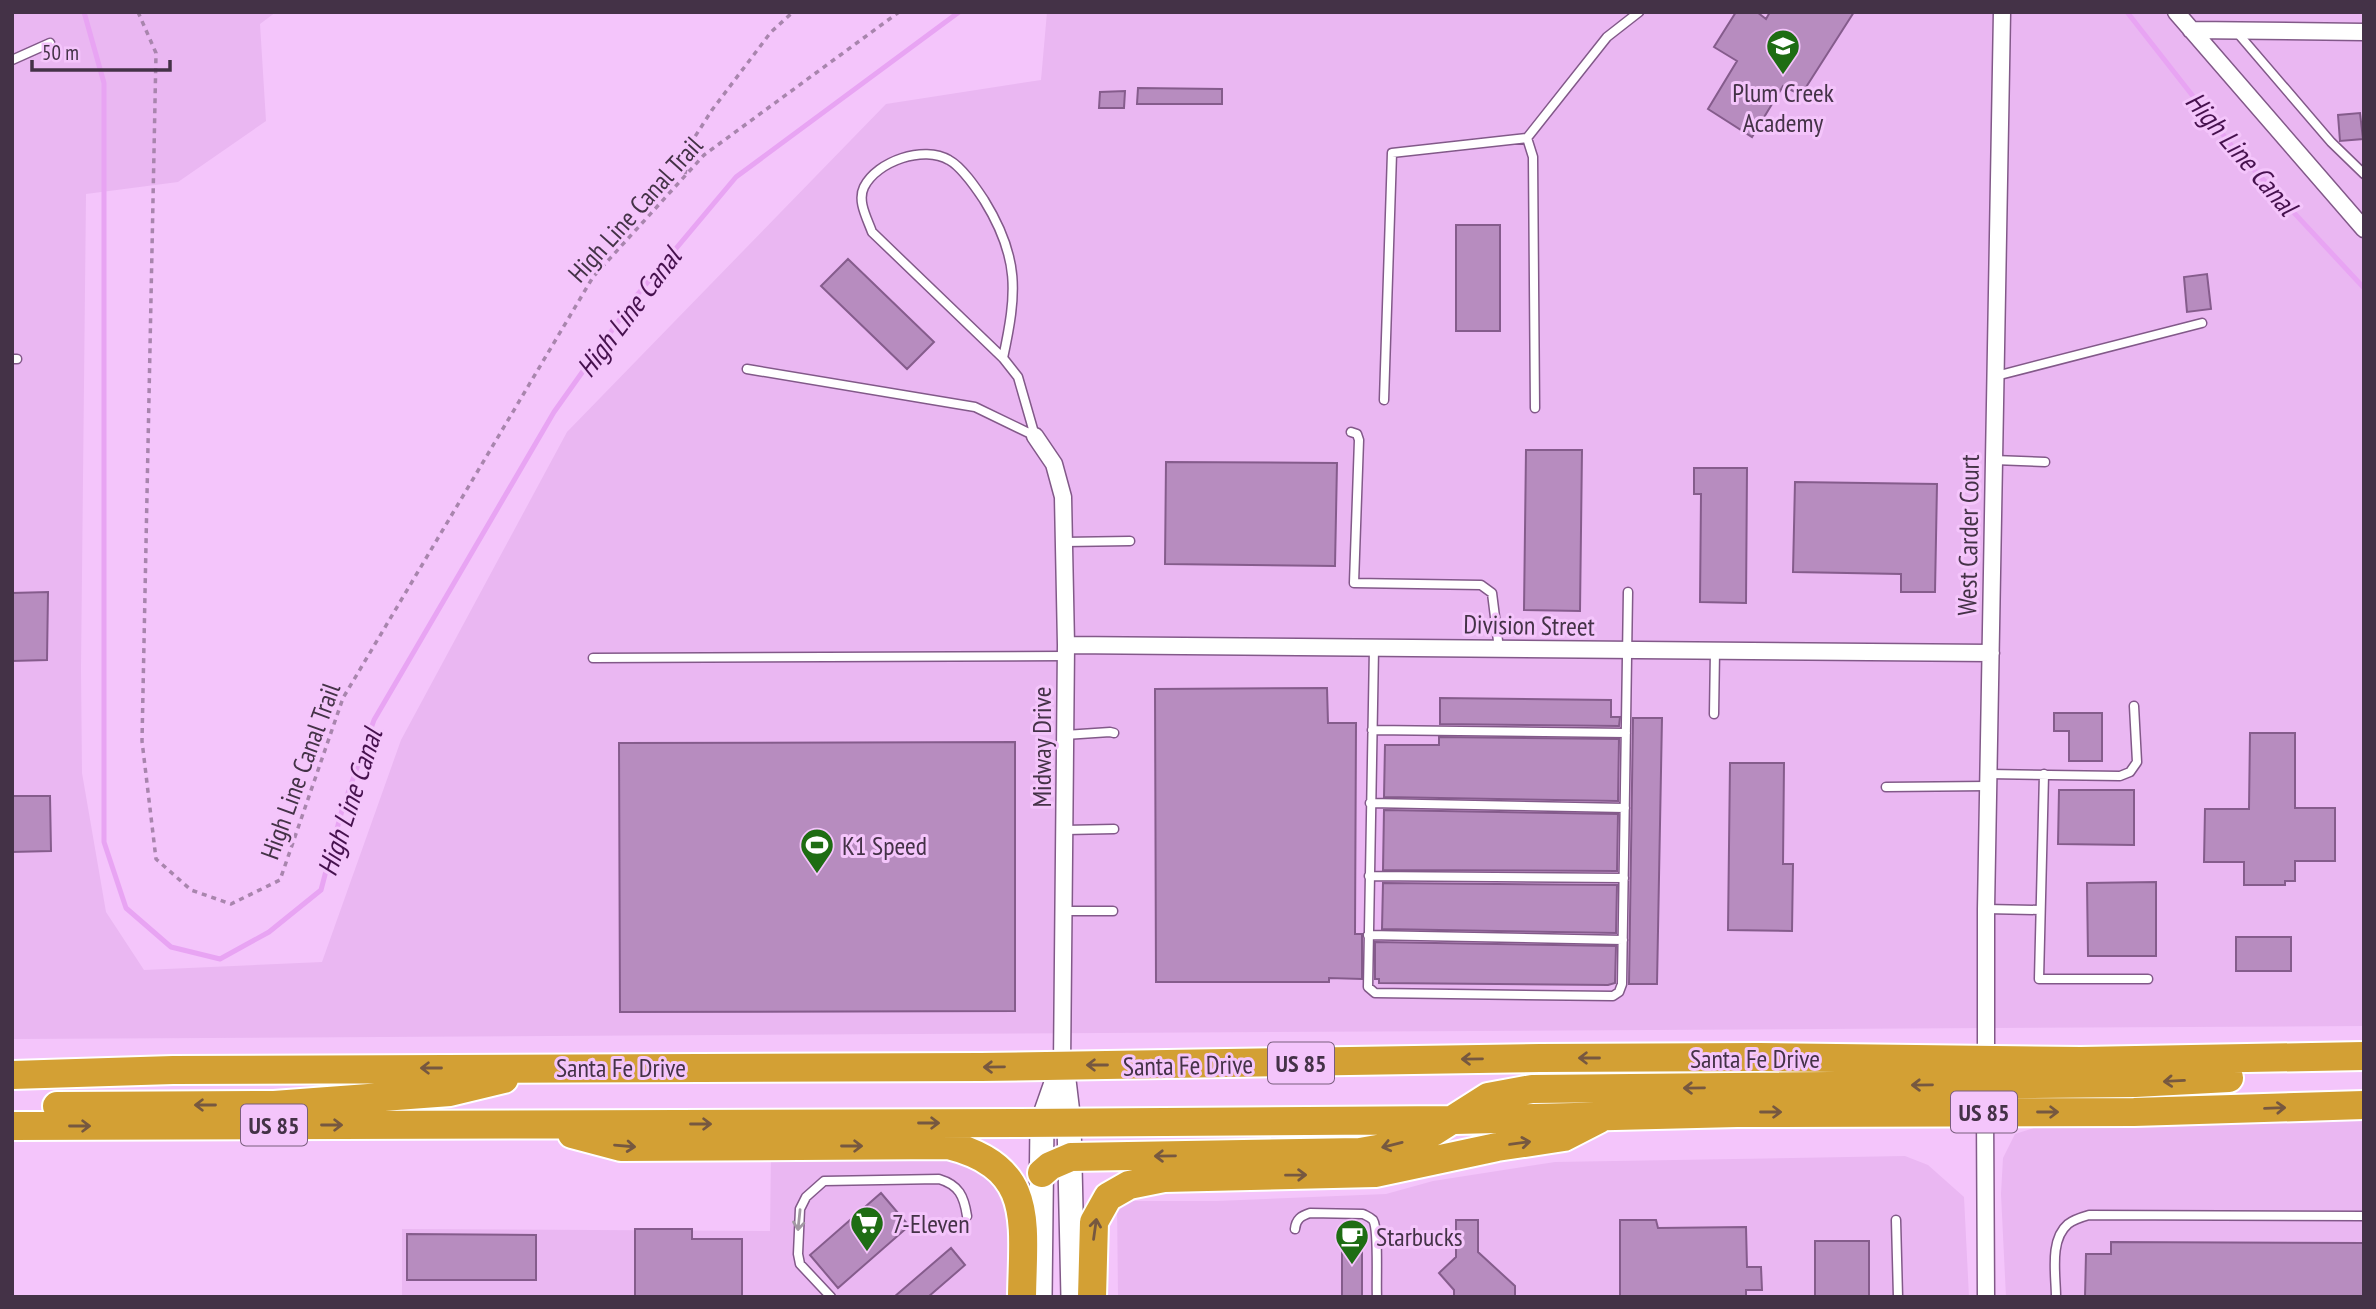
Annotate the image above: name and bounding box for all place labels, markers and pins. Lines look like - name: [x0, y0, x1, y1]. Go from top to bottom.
- school or university icon: Plum Creek Academy: [1764, 27, 1802, 76]
- place label: Plum Creek Academy: [1732, 76, 1834, 139]
- sports icon: K1 Speed: [798, 826, 836, 875]
- place label: K1 Speed: [842, 829, 927, 862]
- supermarket icon: 7-Eleven: [848, 1204, 886, 1253]
- place label: 7-Eleven: [892, 1207, 970, 1240]
- cafe icon: Starbucks: [1333, 1217, 1371, 1266]
- place label: Starbucks: [1376, 1220, 1463, 1253]

